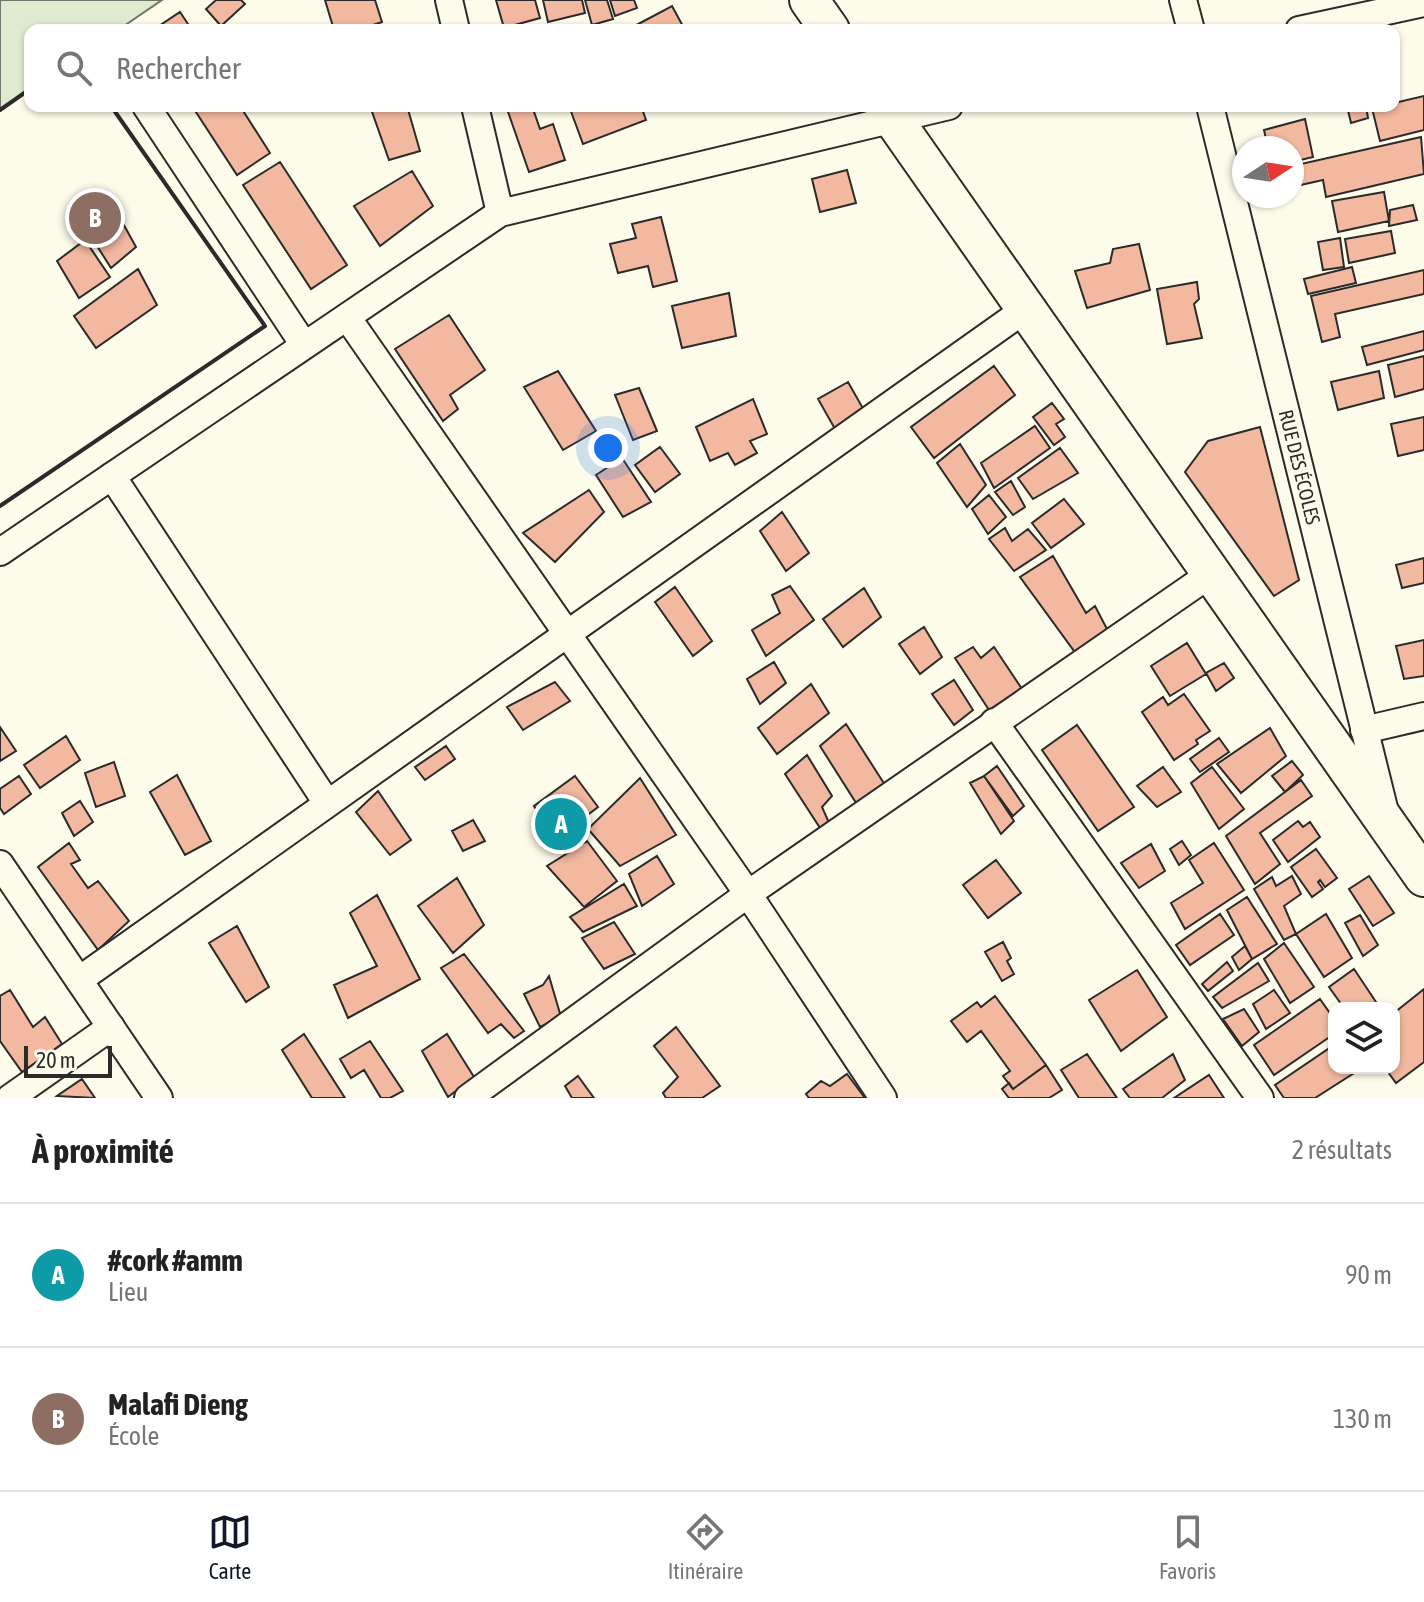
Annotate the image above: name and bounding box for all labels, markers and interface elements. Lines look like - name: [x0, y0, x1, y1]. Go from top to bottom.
- search box: [24, 24, 1400, 112]
- icon: search: [52, 46, 96, 90]
- text: Rechercher: [116, 51, 241, 85]
- north arrow: [1232, 136, 1304, 208]
- pin: B: [69, 188, 121, 248]
- street label: RUE DES ÉCOLES: [1275, 407, 1325, 527]
- your location: [588, 428, 628, 468]
- pin: A: [535, 794, 587, 854]
- map controls: [1328, 1002, 1400, 1074]
- button: layers: [1328, 1002, 1400, 1074]
- scale bar: [24, 1042, 112, 1078]
- text: 20 m: [36, 1047, 76, 1073]
- text: À proximité: [32, 1131, 174, 1170]
- text: 2 résultats: [1292, 1135, 1392, 1165]
- text: #cork #amm: [108, 1243, 243, 1277]
- text: A: [52, 1260, 64, 1290]
- text: 90 m: [1345, 1260, 1392, 1290]
- text: Lieu: [108, 1277, 148, 1307]
- text: Malafi Dieng: [108, 1387, 248, 1421]
- text: B: [52, 1404, 64, 1434]
- text: 130 m: [1333, 1404, 1392, 1434]
- text: École: [108, 1421, 159, 1451]
- tab: Carte: [208, 1510, 252, 1584]
- tab: Itinéraire: [668, 1510, 743, 1584]
- tab: Favoris: [1159, 1510, 1216, 1584]

